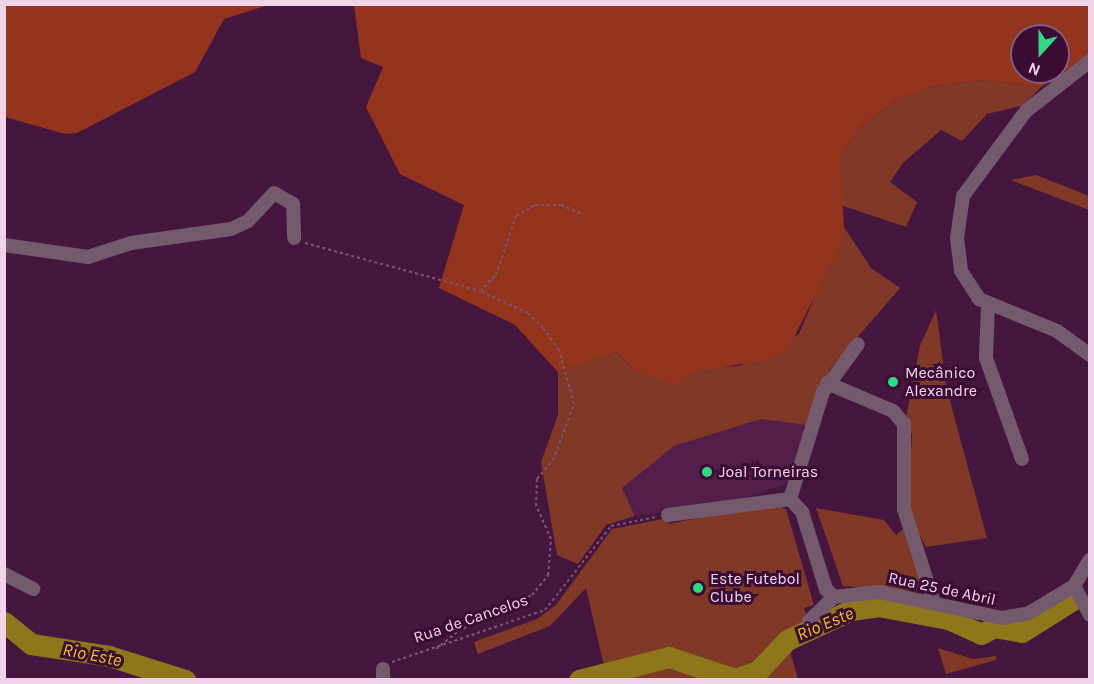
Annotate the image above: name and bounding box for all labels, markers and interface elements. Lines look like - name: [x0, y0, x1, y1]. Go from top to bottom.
- north arrow: [1010, 24, 1070, 84]
- text: N: [1025, 58, 1043, 80]
- place label: Mecânico Alexandre: [905, 363, 977, 401]
- marker: Mecânico Alexandre: [886, 375, 900, 389]
- place label: Joal Torneiras: [719, 462, 818, 482]
- marker: Joal Torneiras: [700, 465, 714, 479]
- street label: Rua 25 de Abril: [886, 568, 998, 610]
- place label: Este Futebol Clube: [710, 569, 800, 607]
- marker: Este Futebol Clube: [691, 581, 705, 595]
- street label: Rua de Cancelos: [411, 590, 531, 648]
- water label: Rio Este: [793, 602, 857, 646]
- water label: Rio Este: [61, 639, 123, 671]

